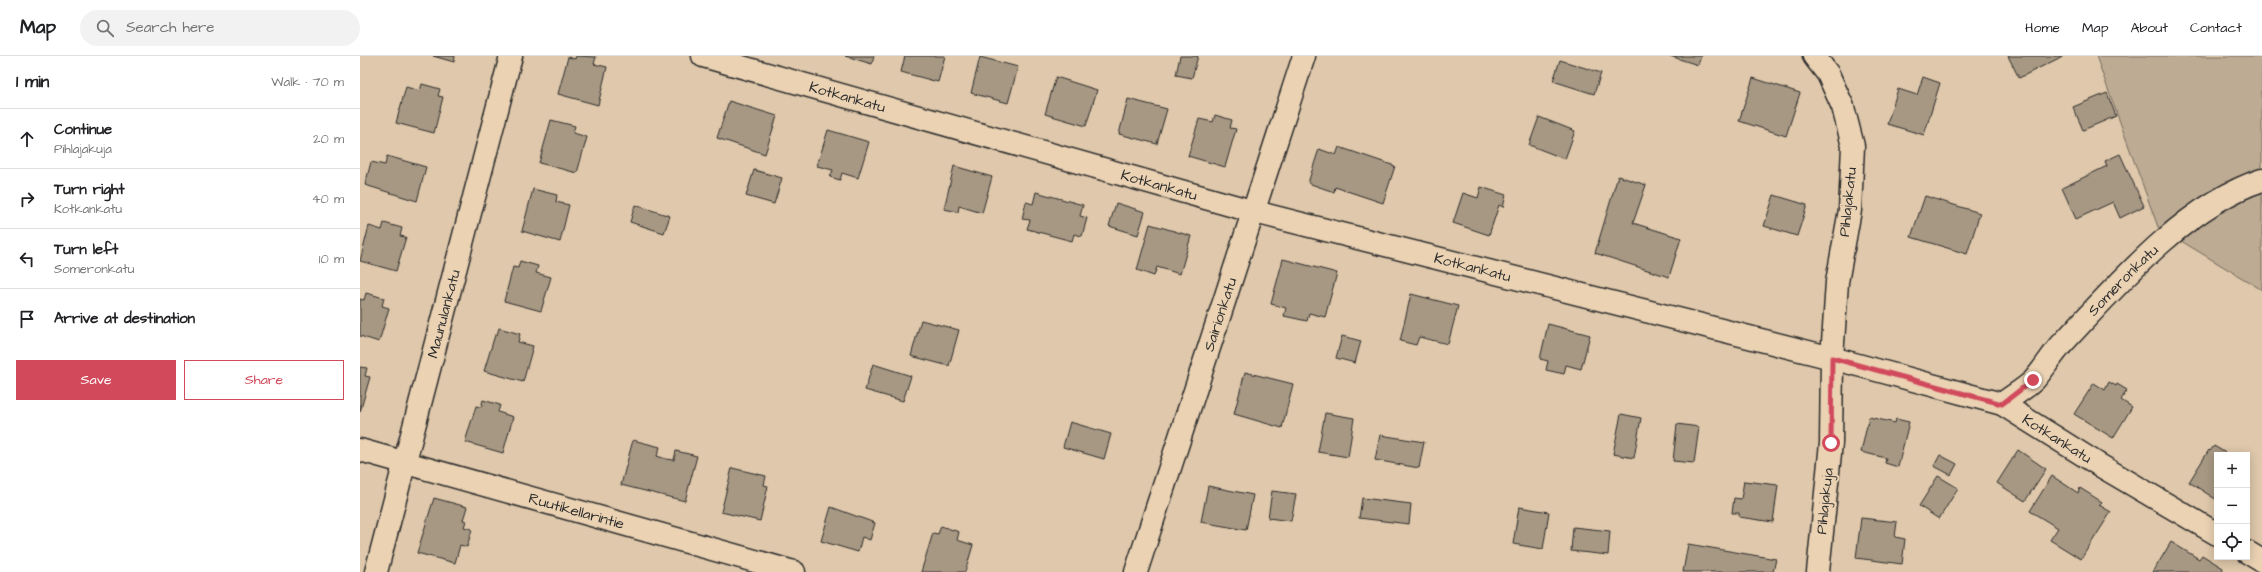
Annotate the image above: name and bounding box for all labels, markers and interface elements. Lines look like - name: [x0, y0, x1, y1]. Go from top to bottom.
- search box: [80, 10, 360, 46]
- text: Map: [20, 14, 56, 41]
- icon: search: [94, 17, 116, 39]
- text: Search here: [126, 17, 215, 38]
- text: Home: [2025, 18, 2060, 38]
- text: Map: [2082, 18, 2108, 38]
- text: About: [2130, 18, 2168, 38]
- text: Contact: [2190, 18, 2242, 38]
- text: 1 min: [16, 70, 49, 94]
- text: Walk · 70 m: [271, 73, 344, 91]
- street label: Kotkankatu: [807, 76, 888, 118]
- text: Continue: [54, 119, 112, 140]
- icon: ahead: [16, 128, 38, 150]
- text: 20 m: [313, 130, 344, 148]
- text: Pihlajakuja: [54, 140, 112, 158]
- street label: Kotkankatu: [1118, 164, 1200, 206]
- street label: Pihlajakatu: [1834, 166, 1862, 238]
- text: Turn right: [54, 179, 125, 200]
- icon: right: [16, 188, 38, 210]
- text: 40 m: [312, 190, 344, 208]
- text: Kotkankatu: [54, 200, 122, 218]
- text: Turn left: [54, 239, 118, 260]
- street label: Someronkatu: [2083, 239, 2163, 320]
- street label: Kotkankatu: [1432, 247, 1514, 287]
- icon: left: [16, 248, 38, 270]
- text: 10 m: [319, 250, 344, 268]
- text: Someronkatu: [54, 260, 134, 278]
- street label: Maunulankatu: [422, 267, 465, 360]
- street label: Sairionkatu: [1198, 274, 1242, 354]
- icon: arrive: [16, 308, 38, 330]
- text: Arrive at destination: [54, 308, 195, 329]
- button: Save: [16, 360, 176, 400]
- button: Share: [184, 360, 344, 400]
- route end: [2024, 371, 2042, 389]
- street label: Kotkankatu: [2018, 409, 2096, 468]
- route start: [1822, 434, 1840, 452]
- map controls: [2214, 452, 2250, 560]
- button: +: [2214, 452, 2250, 488]
- street label: Pihlajakuja: [1811, 466, 1839, 535]
- street label: Ruutikellarintie: [526, 487, 627, 534]
- button: −: [2214, 488, 2250, 524]
- button: locate: [2214, 524, 2250, 560]

